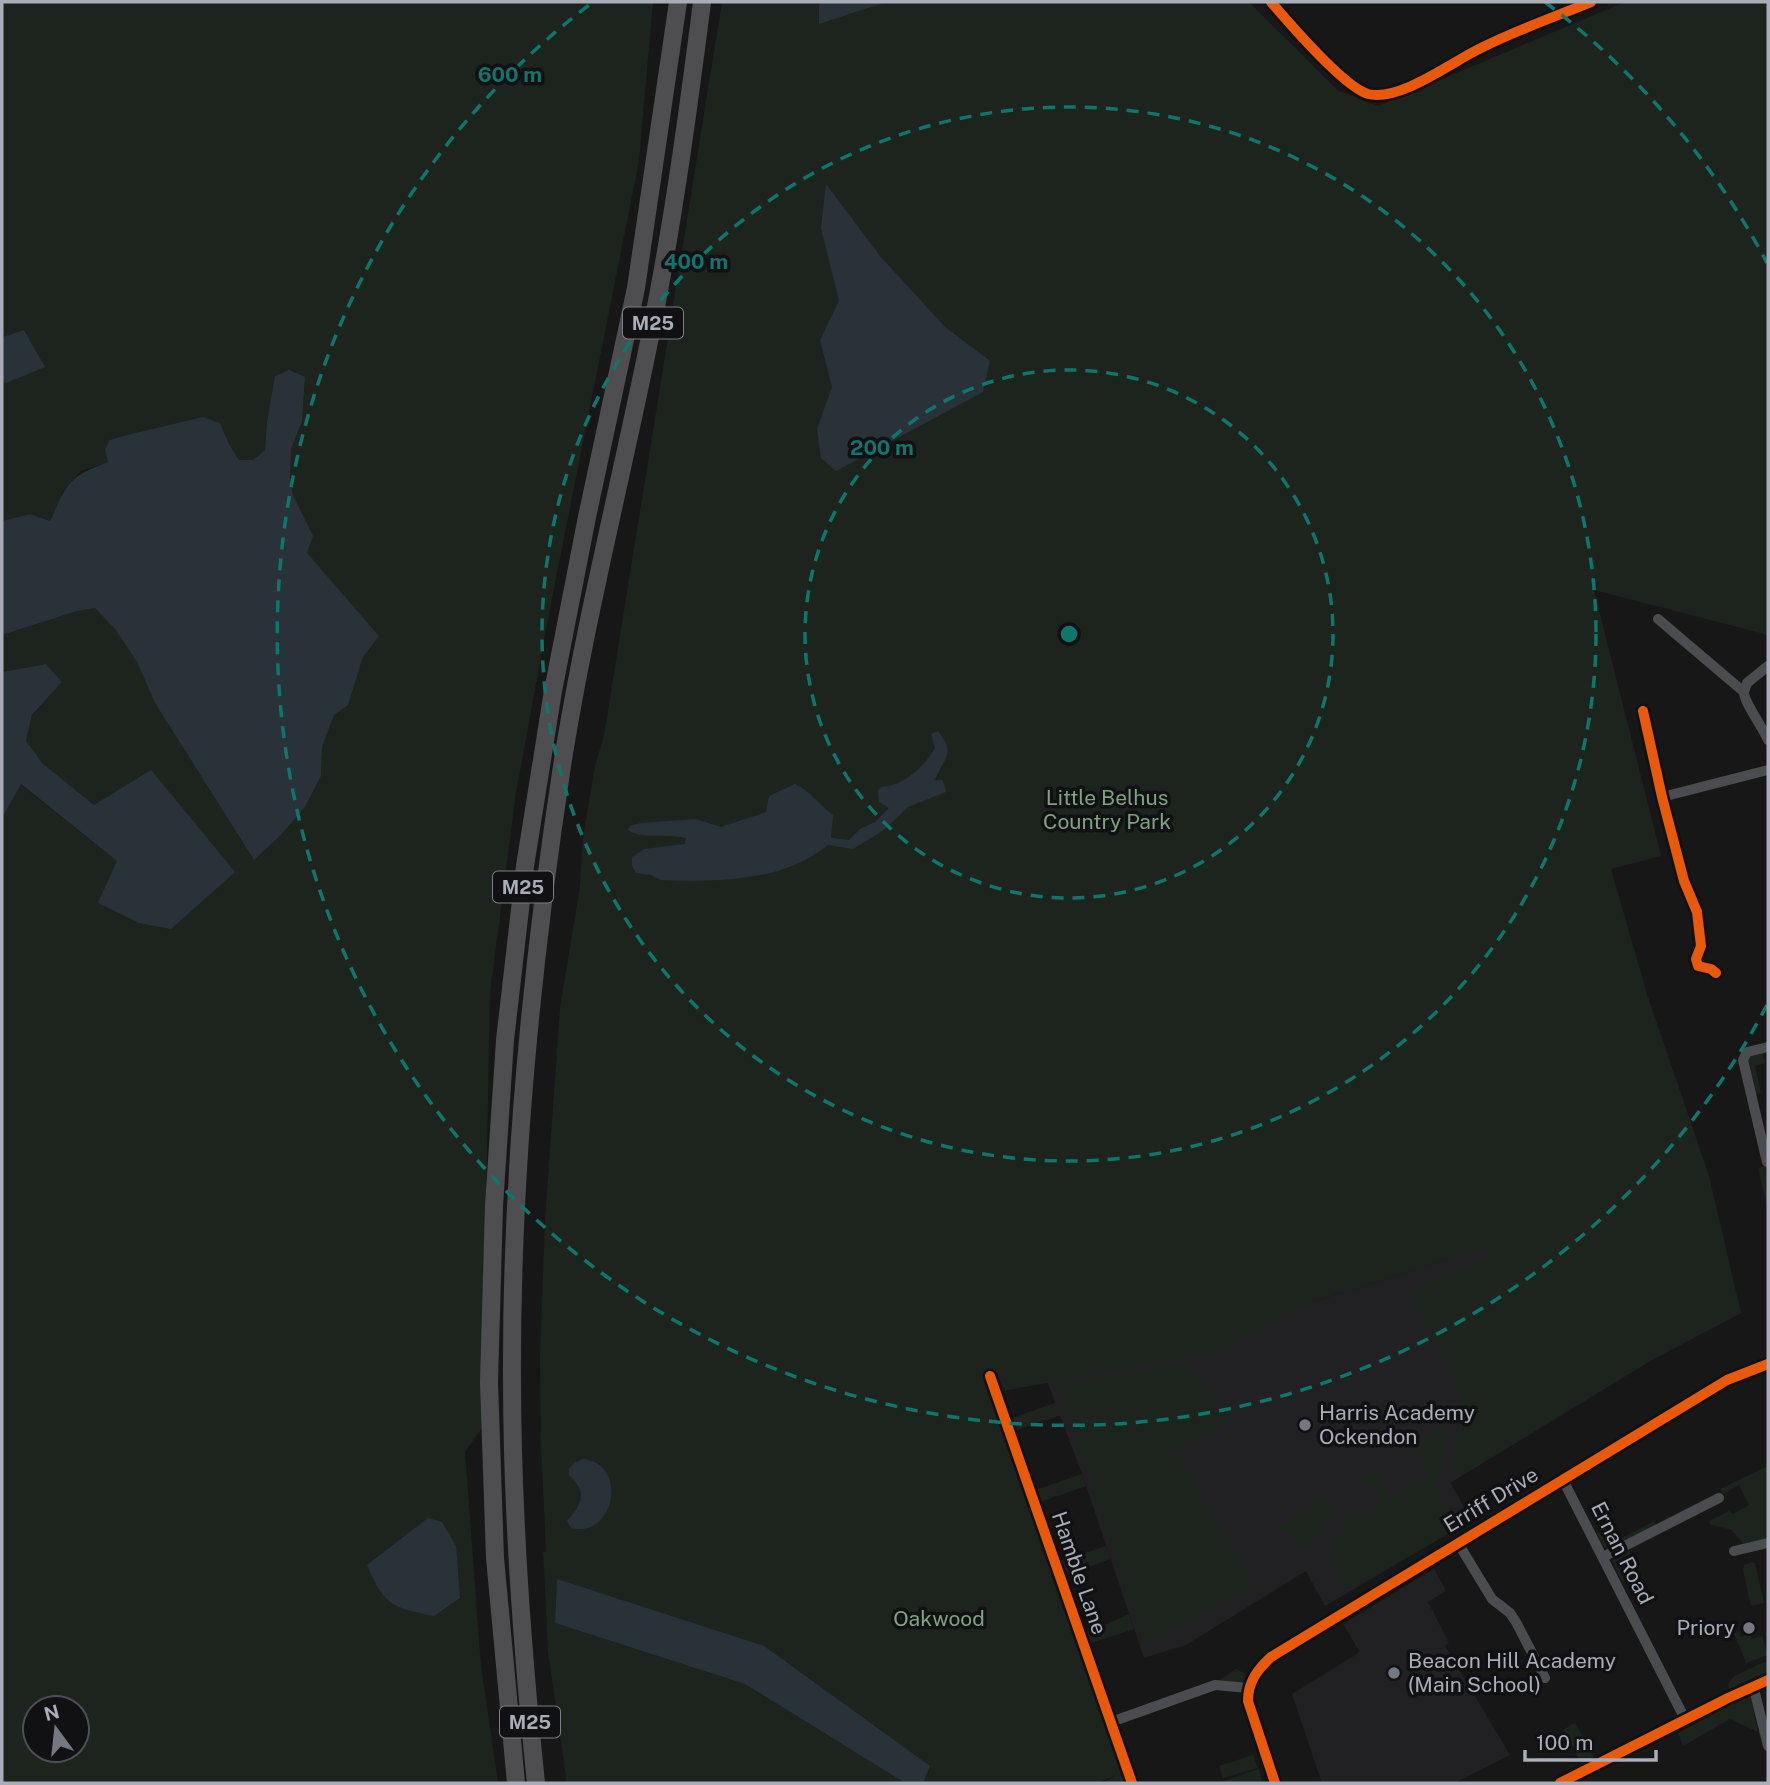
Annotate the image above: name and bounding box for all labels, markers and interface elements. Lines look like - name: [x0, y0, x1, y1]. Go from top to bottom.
- text: 600 m: [478, 62, 542, 87]
- text: 400 m: [664, 249, 728, 274]
- road number: M25: [623, 308, 683, 338]
- text: 200 m: [850, 435, 914, 460]
- centre of rings: [1057, 622, 1081, 646]
- park label: Little Belhus Country Park: [1043, 785, 1171, 834]
- road number: M25: [493, 872, 553, 902]
- place label: Harris Academy Ockendon: [1319, 1400, 1475, 1449]
- marker: Harris Academy Ockendon: [1297, 1417, 1313, 1433]
- street label: Erriff Drive: [1439, 1462, 1543, 1538]
- street label: Ernan Road: [1586, 1497, 1659, 1608]
- street label: Hamble Lane: [1047, 1508, 1112, 1638]
- park label: Oakwood: [893, 1606, 985, 1631]
- place label: Priory: [1677, 1615, 1735, 1640]
- marker: Priory: [1741, 1620, 1757, 1636]
- place label: Beacon Hill Academy (Main School): [1408, 1648, 1616, 1697]
- marker: Beacon Hill Academy (Main School): [1386, 1665, 1402, 1681]
- north arrow: [21, 1694, 91, 1764]
- text: N: [42, 1700, 62, 1725]
- road number: M25: [500, 1706, 560, 1738]
- scale bar: [1525, 1718, 1656, 1762]
- text: 100 m: [1536, 1730, 1593, 1755]

